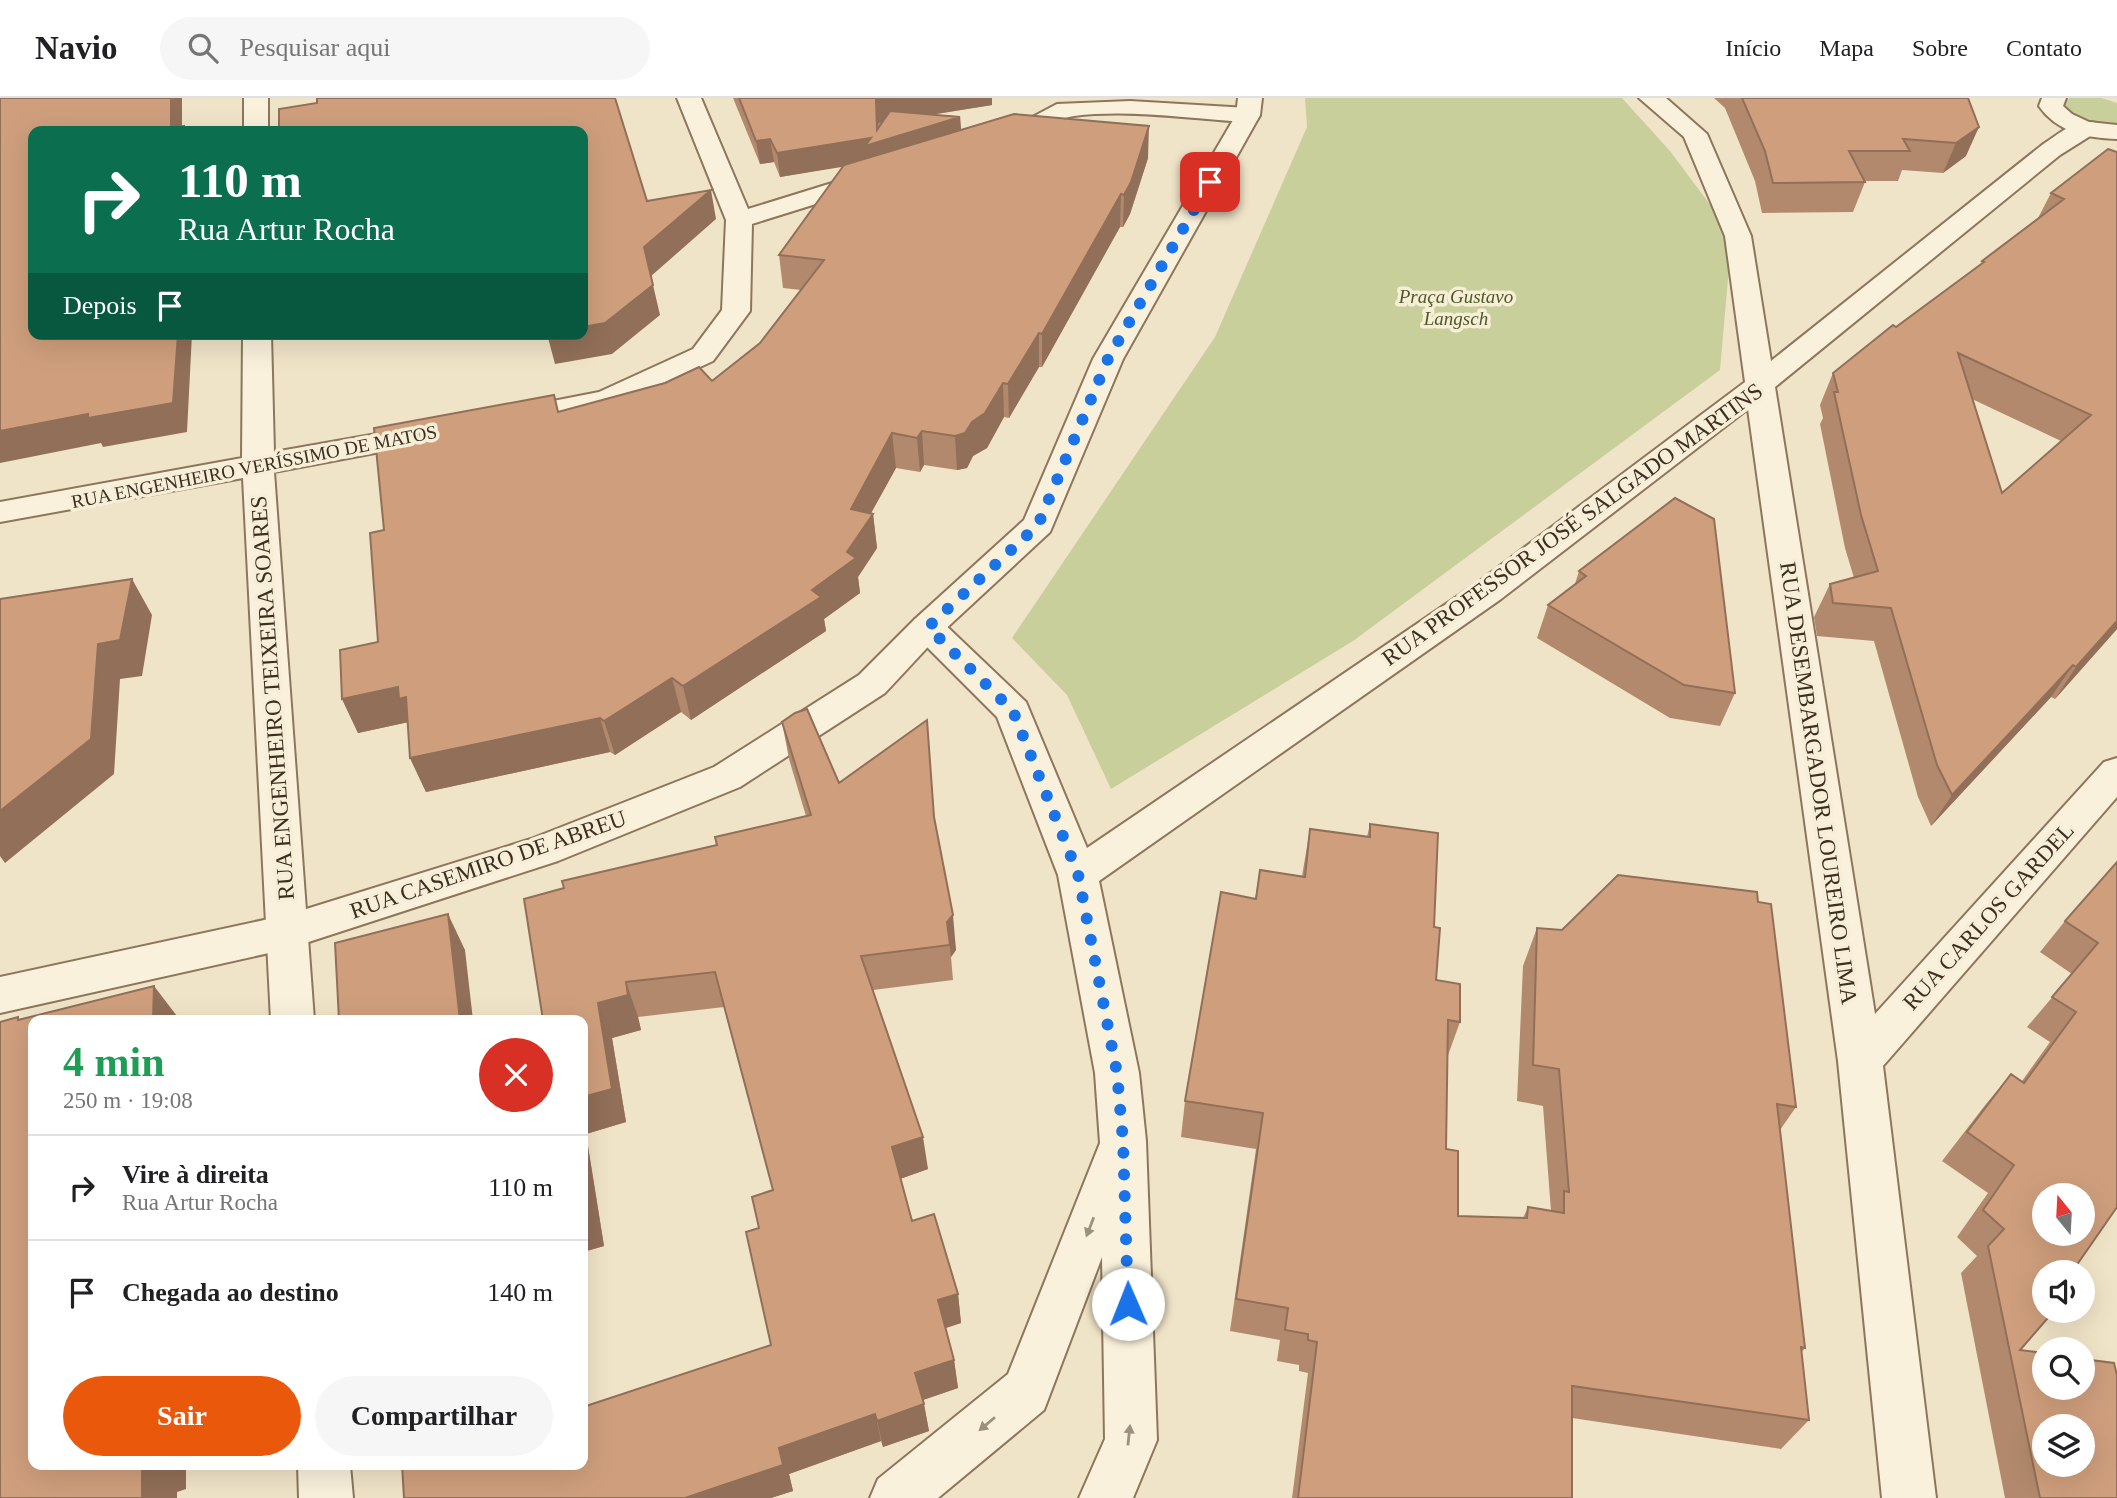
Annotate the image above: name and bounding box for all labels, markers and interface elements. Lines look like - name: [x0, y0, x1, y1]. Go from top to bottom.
- search box: [160, 17, 650, 80]
- icon: search: [184, 29, 222, 67]
- text: Navio: [35, 30, 118, 66]
- text: Pesquisar aqui: [240, 33, 390, 62]
- text: Início: [1725, 35, 1781, 61]
- text: Mapa: [1819, 35, 1874, 61]
- text: Sobre: [1912, 35, 1968, 61]
- text: Contato: [2006, 35, 2082, 61]
- pin: [1180, 152, 1240, 212]
- text: 110 m: [178, 153, 302, 208]
- icon: right: [63, 154, 154, 245]
- icon: arrive: [1191, 163, 1229, 201]
- text: Rua Artur Rocha: [178, 211, 395, 247]
- park label: Praça Gustavo Langsch: [1398, 286, 1513, 329]
- icon: arrive: [151, 287, 189, 325]
- text: Depois: [63, 291, 137, 320]
- street label: RUA PROFESSOR JOSÉ SALGADO MARTINS: [1377, 378, 1767, 671]
- street label: RUA ENGENHEIRO VERÍSSIMO DE MATOS: [70, 421, 439, 512]
- street label: RUA ENGENHEIRO TEIXEIRA SOARES: [246, 495, 299, 901]
- street label: RUA DESEMBARGADOR LOUREIRO LIMA: [1775, 560, 1862, 1006]
- street label: RUA CASEMIRO DE ABREU: [347, 805, 630, 924]
- street label: RUA CARLOS GARDEL: [1898, 818, 2079, 1015]
- button: close: [479, 1038, 553, 1112]
- text: 4 min: [63, 1039, 165, 1085]
- text: 250 m · 19:08: [63, 1088, 193, 1113]
- text: Vire à direita: [122, 1160, 269, 1189]
- icon: right: [63, 1169, 101, 1207]
- text: 110 m: [488, 1173, 553, 1202]
- north arrow: [2032, 1183, 2095, 1246]
- map controls: [2032, 1183, 2095, 1477]
- text: Rua Artur Rocha: [122, 1190, 278, 1215]
- one-way arrow: [1084, 1217, 1095, 1238]
- button: sound: [2032, 1260, 2095, 1323]
- position arrow: [1091, 1267, 1165, 1341]
- icon: arrive: [63, 1274, 101, 1312]
- text: Chegada ao destino: [122, 1278, 339, 1307]
- text: 140 m: [487, 1278, 553, 1307]
- button: search: [2032, 1337, 2095, 1400]
- button: Sair: [63, 1376, 301, 1456]
- button: Compartilhar: [315, 1376, 553, 1456]
- button: layers: [2032, 1414, 2095, 1477]
- one-way arrow: [978, 1417, 996, 1432]
- one-way arrow: [1124, 1424, 1135, 1446]

